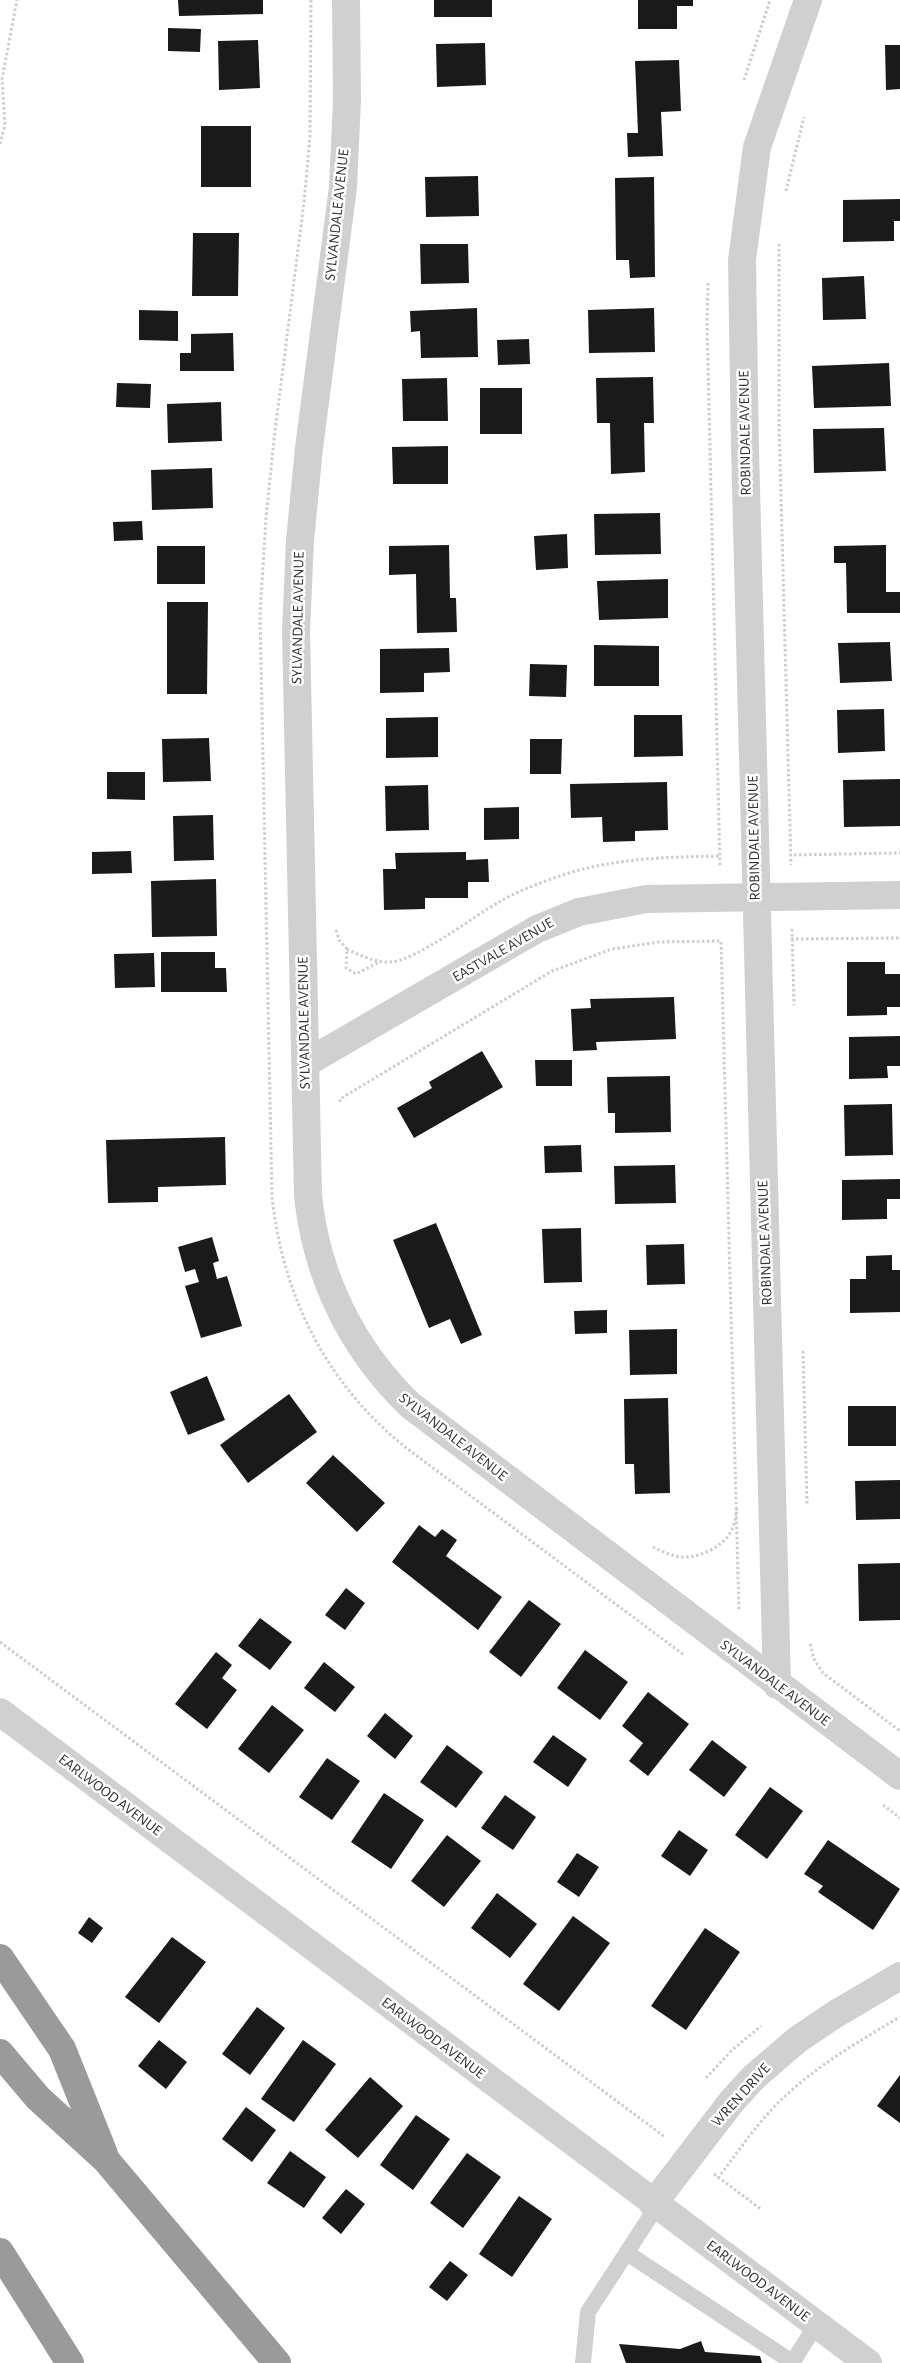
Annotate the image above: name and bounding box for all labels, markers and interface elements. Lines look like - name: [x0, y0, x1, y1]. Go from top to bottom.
- street label: SYLVANDALE AVENUE: [321, 148, 353, 282]
- street label: ROBINDALE AVENUE: [735, 370, 755, 496]
- street label: SYLVANDALE AVENUE: [288, 552, 308, 684]
- street label: ROBINDALE AVENUE: [744, 775, 764, 901]
- street label: EASTVALE AVENUE: [449, 914, 557, 986]
- street label: SYLVANDALE AVENUE: [294, 957, 314, 1089]
- street label: ROBINDALE AVENUE: [754, 1180, 776, 1306]
- street label: SYLVANDALE AVENUE: [395, 1389, 511, 1485]
- street label: SYLVANDALE AVENUE: [717, 1636, 833, 1730]
- street label: EARLWOOD AVENUE: [55, 1750, 165, 1840]
- street label: EARLWOOD AVENUE: [378, 1993, 488, 2083]
- street label: WREN DRIVE: [708, 2060, 774, 2130]
- street label: EARLWOOD AVENUE: [703, 2236, 813, 2326]

